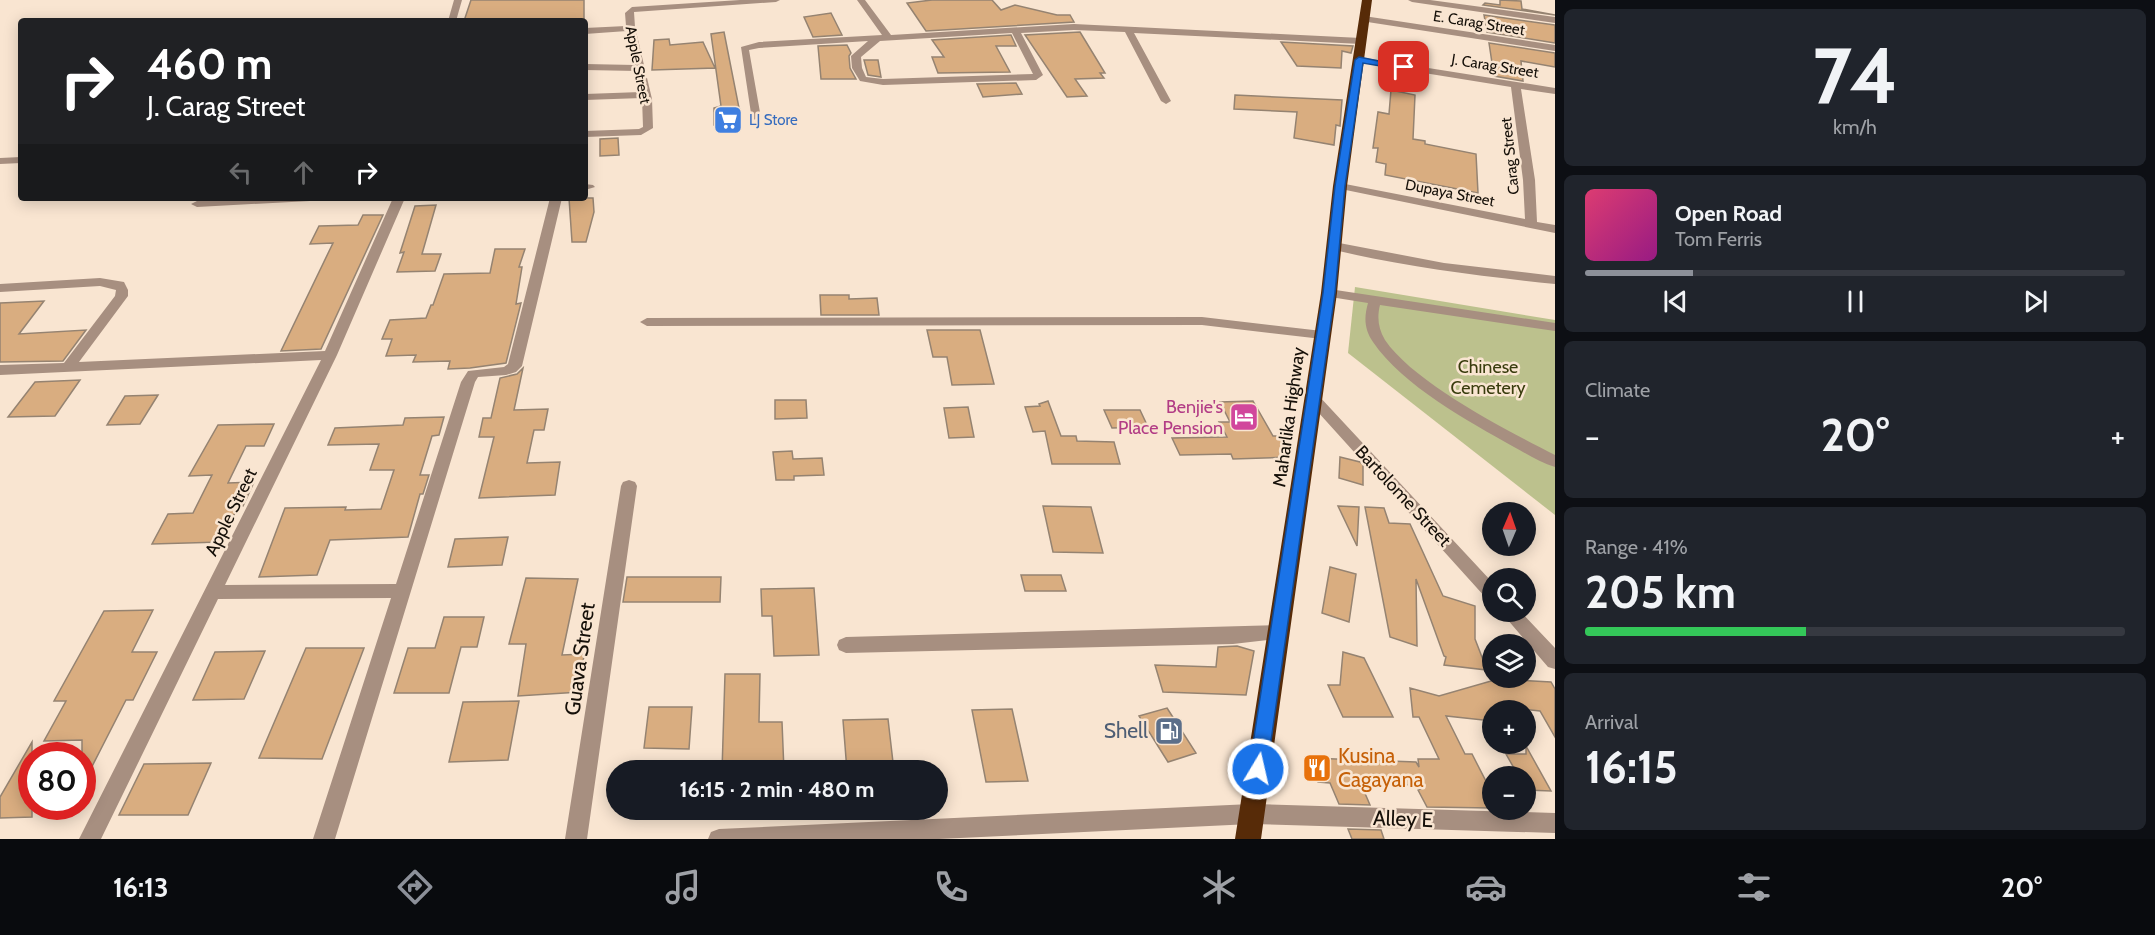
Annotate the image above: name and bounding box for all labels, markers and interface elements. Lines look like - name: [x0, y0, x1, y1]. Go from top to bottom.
- street label: E. Carag Street: [1432, 7, 1526, 39]
- street label: Apple Street: [622, 24, 654, 106]
- text: 74: [1812, 28, 1898, 123]
- text: 460 m: [147, 38, 272, 90]
- pin: [1378, 41, 1429, 92]
- icon: right: [48, 42, 126, 120]
- icon: arrive: [1387, 50, 1420, 83]
- street label: J. Carag Street: [1449, 50, 1540, 82]
- text: J. Carag Street: [147, 90, 305, 123]
- supermarket icon: LJ Store: [712, 104, 744, 136]
- place label: LJ Store: [749, 111, 798, 129]
- text: km/h: [1833, 115, 1877, 139]
- street label: Carag Street: [1497, 116, 1523, 196]
- icon: left: [224, 156, 257, 189]
- icon: ahead: [287, 156, 320, 189]
- icon: right: [350, 156, 383, 189]
- street label: Dupaya Street: [1404, 176, 1496, 210]
- text: Open Road: [1675, 200, 1782, 227]
- text: Tom Ferris: [1675, 227, 1762, 251]
- icon: previous: [1659, 285, 1692, 318]
- icon: pause: [1839, 285, 1872, 318]
- icon: next: [2019, 285, 2052, 318]
- street label: Maharlika Highway: [1268, 346, 1310, 488]
- park label: Chinese Cemetery: [1450, 356, 1526, 399]
- text: Climate: [1585, 378, 1650, 402]
- place label: Benjie's Place Pension: [1118, 396, 1223, 439]
- hotel icon: Benjie's Place Pension: [1228, 401, 1260, 433]
- text: 20°: [1821, 408, 1889, 462]
- text: −: [1585, 416, 1600, 456]
- text: +: [2110, 416, 2125, 456]
- street label: Bartolome Street: [1351, 441, 1455, 551]
- street label: Apple Street: [200, 465, 262, 559]
- north arrow: [1482, 502, 1536, 556]
- map controls: [1482, 502, 1536, 820]
- text: Range · 41%: [1585, 535, 1688, 559]
- text: 205 km: [1585, 565, 1736, 619]
- button: search: [1482, 568, 1536, 622]
- street label: Guava Street: [559, 601, 600, 717]
- button: layers: [1482, 634, 1536, 688]
- button: +: [1482, 700, 1536, 754]
- text: Arrival: [1585, 710, 1638, 734]
- fuel station icon: Shell: [1153, 715, 1185, 747]
- place label: Shell: [1104, 718, 1148, 743]
- position arrow: [1226, 737, 1290, 801]
- text: 16:15: [1585, 740, 1678, 794]
- speed limit sign: 80: [18, 742, 96, 820]
- place label: Kusina Cagayana: [1338, 743, 1424, 792]
- restaurant icon: Kusina Cagayana: [1301, 752, 1333, 784]
- button: −: [1482, 766, 1536, 820]
- text: 16:15 · 2 min · 480 m: [680, 776, 875, 803]
- street label: Alley E: [1372, 805, 1434, 832]
- icon: directions: [394, 866, 436, 908]
- icon: music: [662, 866, 704, 908]
- icon: phone: [930, 866, 972, 908]
- icon: climate: [1198, 866, 1240, 908]
- icon: car: [1465, 866, 1507, 908]
- icon: filters: [1733, 866, 1775, 908]
- text: 16:13: [113, 871, 169, 904]
- text: 20°: [2001, 871, 2042, 904]

